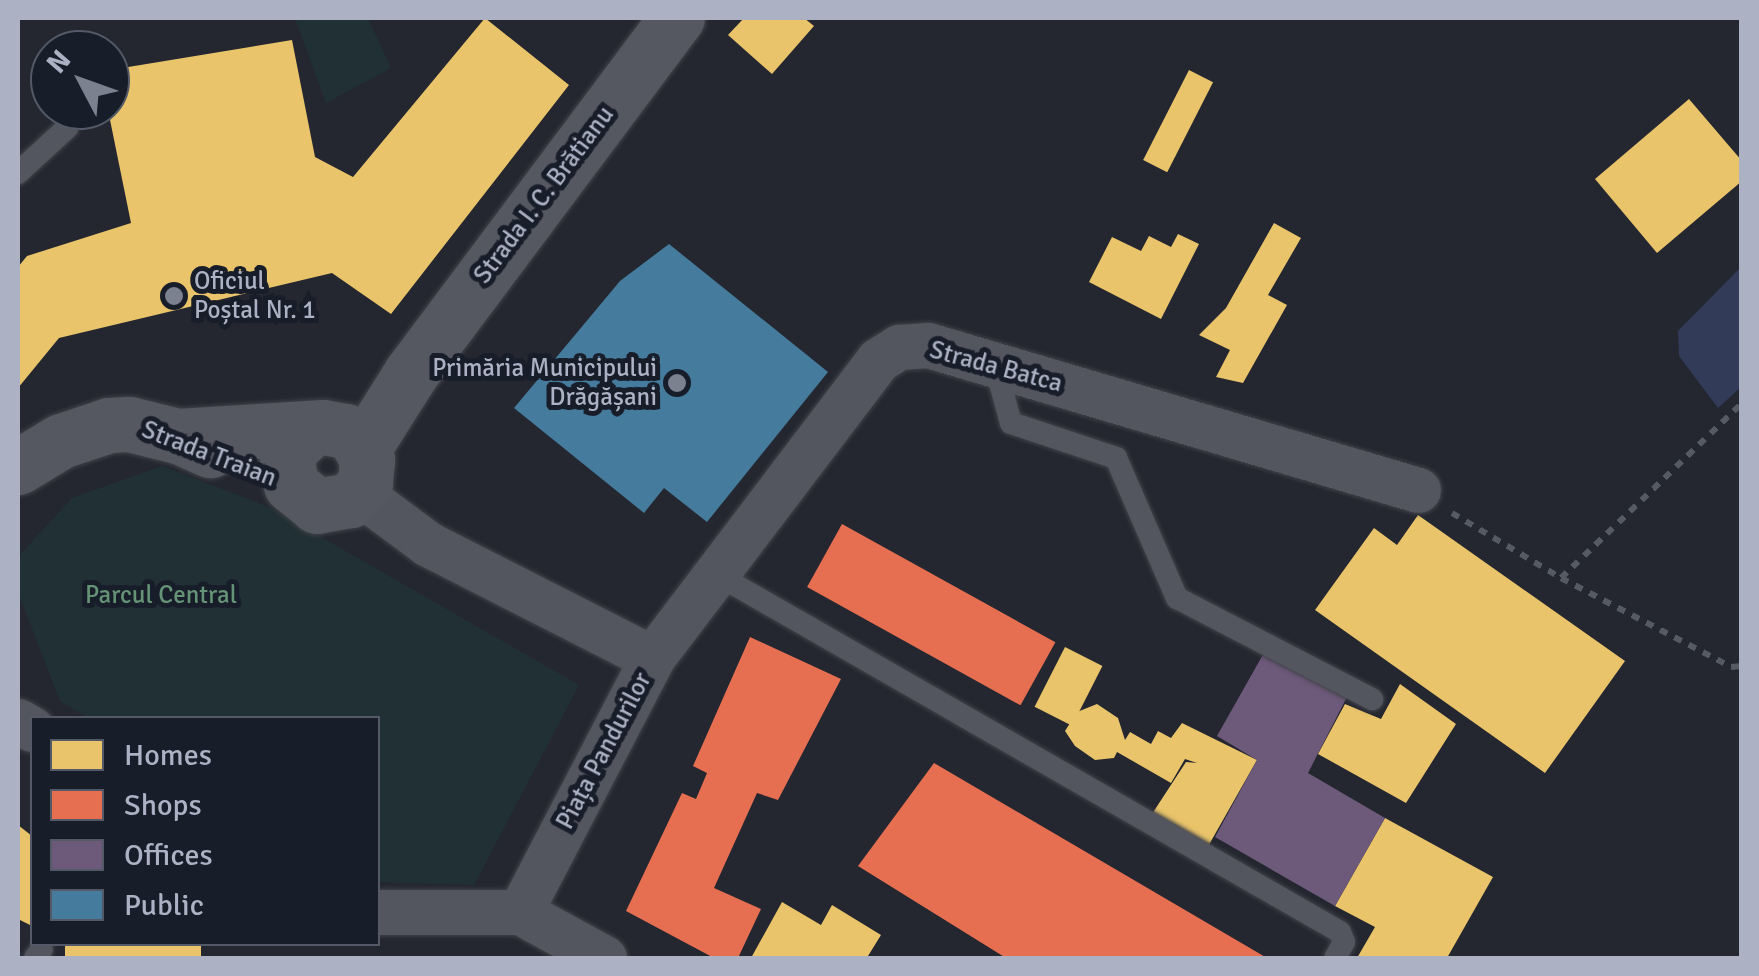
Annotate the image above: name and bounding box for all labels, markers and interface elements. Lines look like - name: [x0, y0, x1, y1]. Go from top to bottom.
- north arrow: [30, 30, 130, 130]
- text: N: [40, 43, 78, 80]
- street label: Strada I. C. Brătianu: [468, 100, 620, 290]
- place label: Oficiul Poștal Nr. 1: [194, 267, 316, 326]
- marker: Oficiul Poștal Nr. 1: [163, 285, 185, 307]
- street label: Strada Batca: [926, 335, 1066, 399]
- place label: Primăria Municipului Drăgășani: [432, 354, 657, 413]
- marker: Primăria Municipului Drăgășani: [666, 372, 688, 394]
- street label: Strada Traian: [138, 415, 280, 493]
- park label: Parcul Central: [85, 580, 237, 610]
- street label: Piața Pandurilor: [550, 668, 658, 834]
- legend: [30, 716, 380, 946]
- text: Homes: [124, 737, 212, 774]
- text: Shops: [124, 787, 202, 824]
- text: Offices: [124, 837, 213, 874]
- text: Public: [124, 887, 204, 924]

